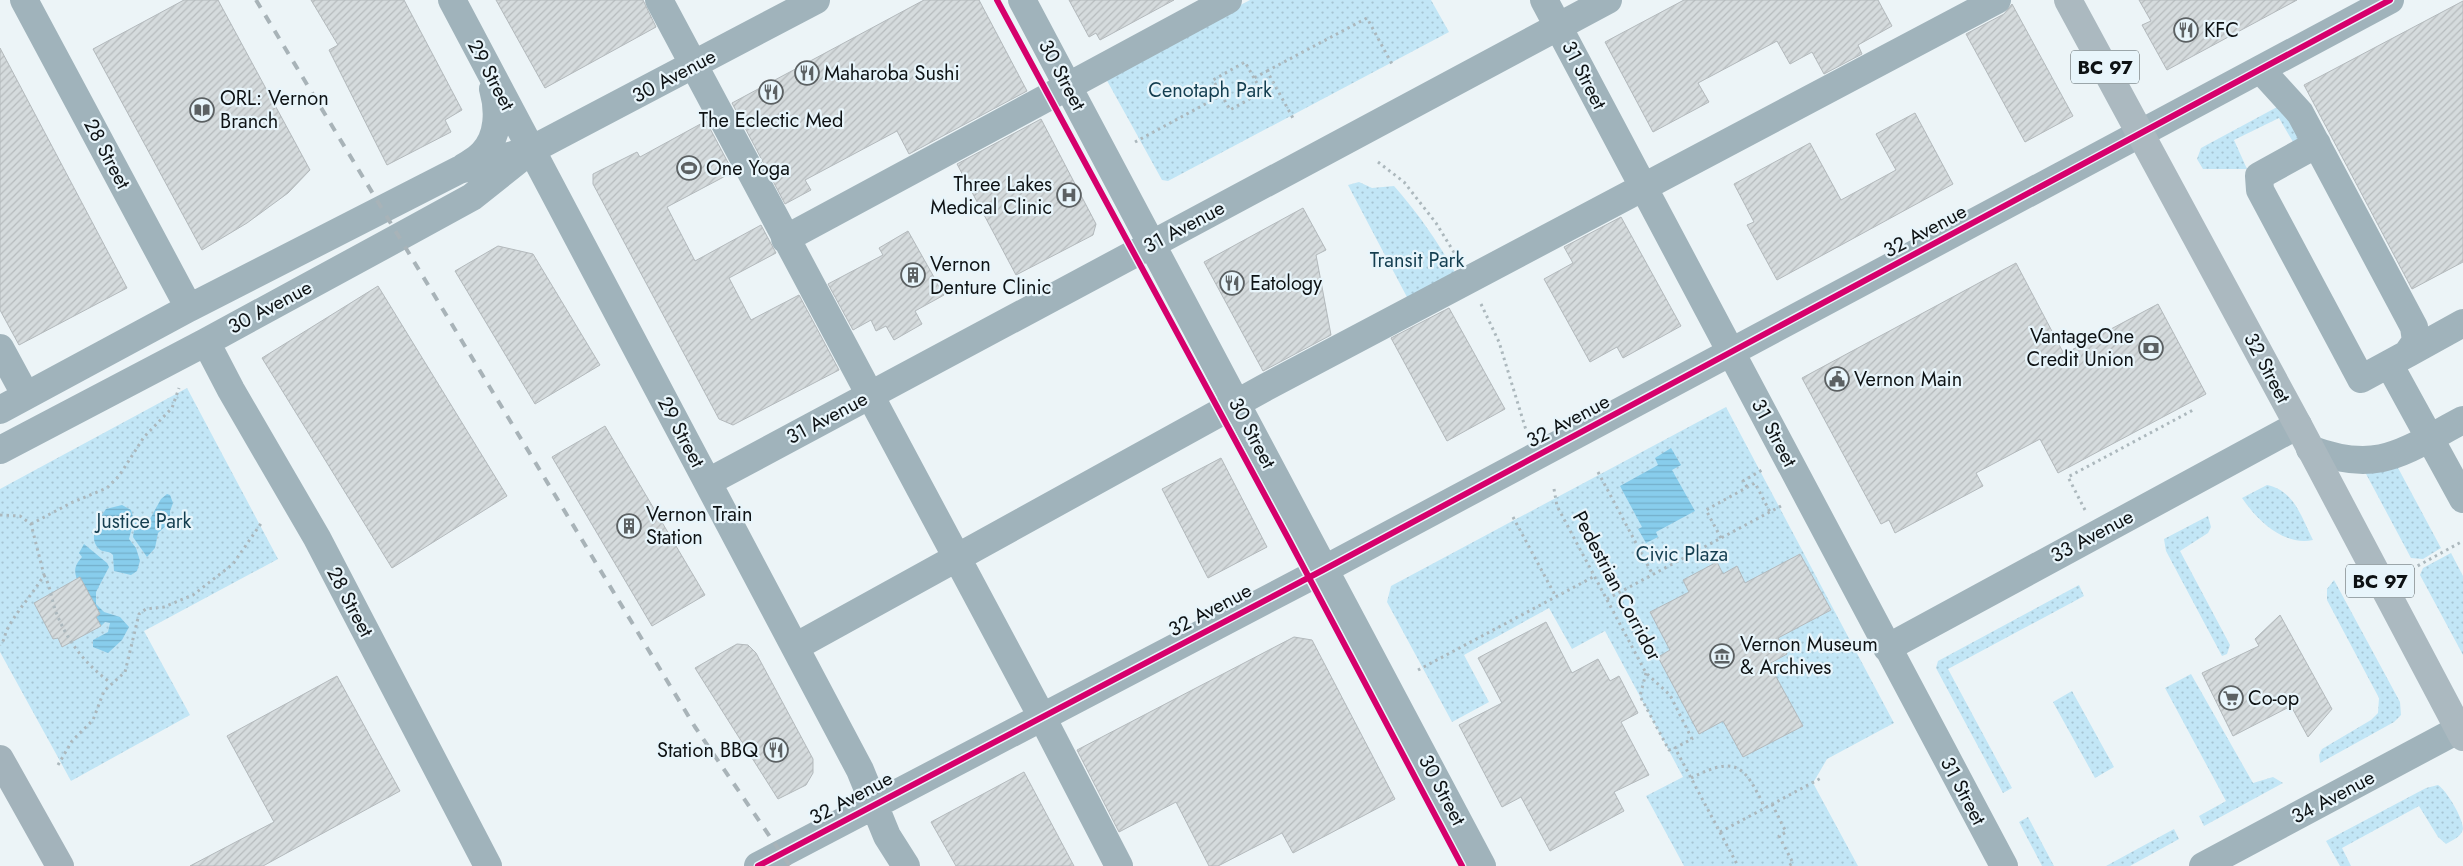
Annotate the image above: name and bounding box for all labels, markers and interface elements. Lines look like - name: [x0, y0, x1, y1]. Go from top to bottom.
- place label: KFC: [2204, 16, 2239, 45]
- restaurant icon: KFC: [2173, 17, 2199, 43]
- street label: 29 Street: [460, 34, 522, 116]
- street label: 30 Street: [1031, 34, 1093, 116]
- street label: 31 Street: [1554, 36, 1614, 115]
- street label: 30 Avenue: [627, 42, 721, 110]
- road number: BC 97: [2071, 51, 2139, 84]
- place label: Maharoba Sushi: [824, 59, 960, 88]
- restaurant icon: Maharoba Sushi: [794, 60, 820, 86]
- park label: Cenotaph Park: [1148, 76, 1272, 105]
- restaurant icon: The Eclectic Med: [758, 79, 784, 105]
- place label: ORL: Vernon Branch: [220, 84, 329, 136]
- library icon: ORL: Vernon Branch: [189, 97, 215, 123]
- place label: The Eclectic Med: [699, 106, 843, 135]
- street label: 28 Street: [76, 114, 138, 195]
- place label: One Yoga: [706, 154, 790, 183]
- sports icon: One Yoga: [676, 155, 702, 181]
- place label: Three Lakes Medical Clinic: [930, 170, 1052, 222]
- hospital icon: Three Lakes Medical Clinic: [1056, 182, 1082, 208]
- street label: 31 Avenue: [1138, 193, 1230, 261]
- street label: 32 Avenue: [1878, 197, 1972, 265]
- park label: Transit Park: [1370, 246, 1464, 275]
- place label: Vernon Denture Clinic: [930, 250, 1051, 302]
- building icon: Vernon Denture Clinic: [900, 262, 926, 288]
- place label: Eatology: [1250, 269, 1322, 298]
- restaurant icon: Eatology: [1219, 270, 1245, 296]
- street label: 30 Avenue: [223, 273, 317, 341]
- place label: VantageOne Credit Union: [2026, 322, 2134, 374]
- street label: 32 Street: [2236, 328, 2298, 409]
- bank icon: VantageOne Credit Union: [2138, 335, 2164, 361]
- place label: Vernon Main: [1854, 365, 1962, 394]
- public building icon: Vernon Main: [1824, 366, 1850, 392]
- street label: 31 Avenue: [781, 384, 873, 452]
- street label: 32 Avenue: [1521, 387, 1615, 455]
- street label: 29 Street: [650, 391, 712, 473]
- street label: 30 Street: [1221, 392, 1283, 474]
- street label: 31 Street: [1744, 394, 1804, 472]
- place label: Vernon Train Station: [646, 500, 753, 552]
- street label: 33 Avenue: [2045, 502, 2139, 570]
- street label: Pedestrian Corridor: [1565, 506, 1669, 666]
- park label: Justice Park: [94, 507, 192, 536]
- building icon: Vernon Train Station: [616, 513, 642, 539]
- park label: Civic Plaza: [1636, 540, 1728, 569]
- street label: 28 Street: [319, 562, 381, 643]
- road number: BC 97: [2346, 564, 2414, 598]
- street label: 32 Avenue: [1163, 576, 1257, 644]
- place label: Vernon Museum & Archives: [1740, 630, 1878, 682]
- museum icon: Vernon Museum & Archives: [1709, 643, 1735, 669]
- place label: Co-op: [2248, 684, 2299, 713]
- supermarket icon: Co-op: [2218, 685, 2244, 711]
- place label: Station BBQ: [657, 736, 758, 765]
- restaurant icon: Station BBQ: [763, 737, 789, 763]
- street label: 30 Street: [1411, 749, 1473, 831]
- street label: 31 Street: [1933, 752, 1993, 830]
- street label: 34 Avenue: [2286, 763, 2380, 831]
- street label: 32 Avenue: [804, 764, 898, 832]

